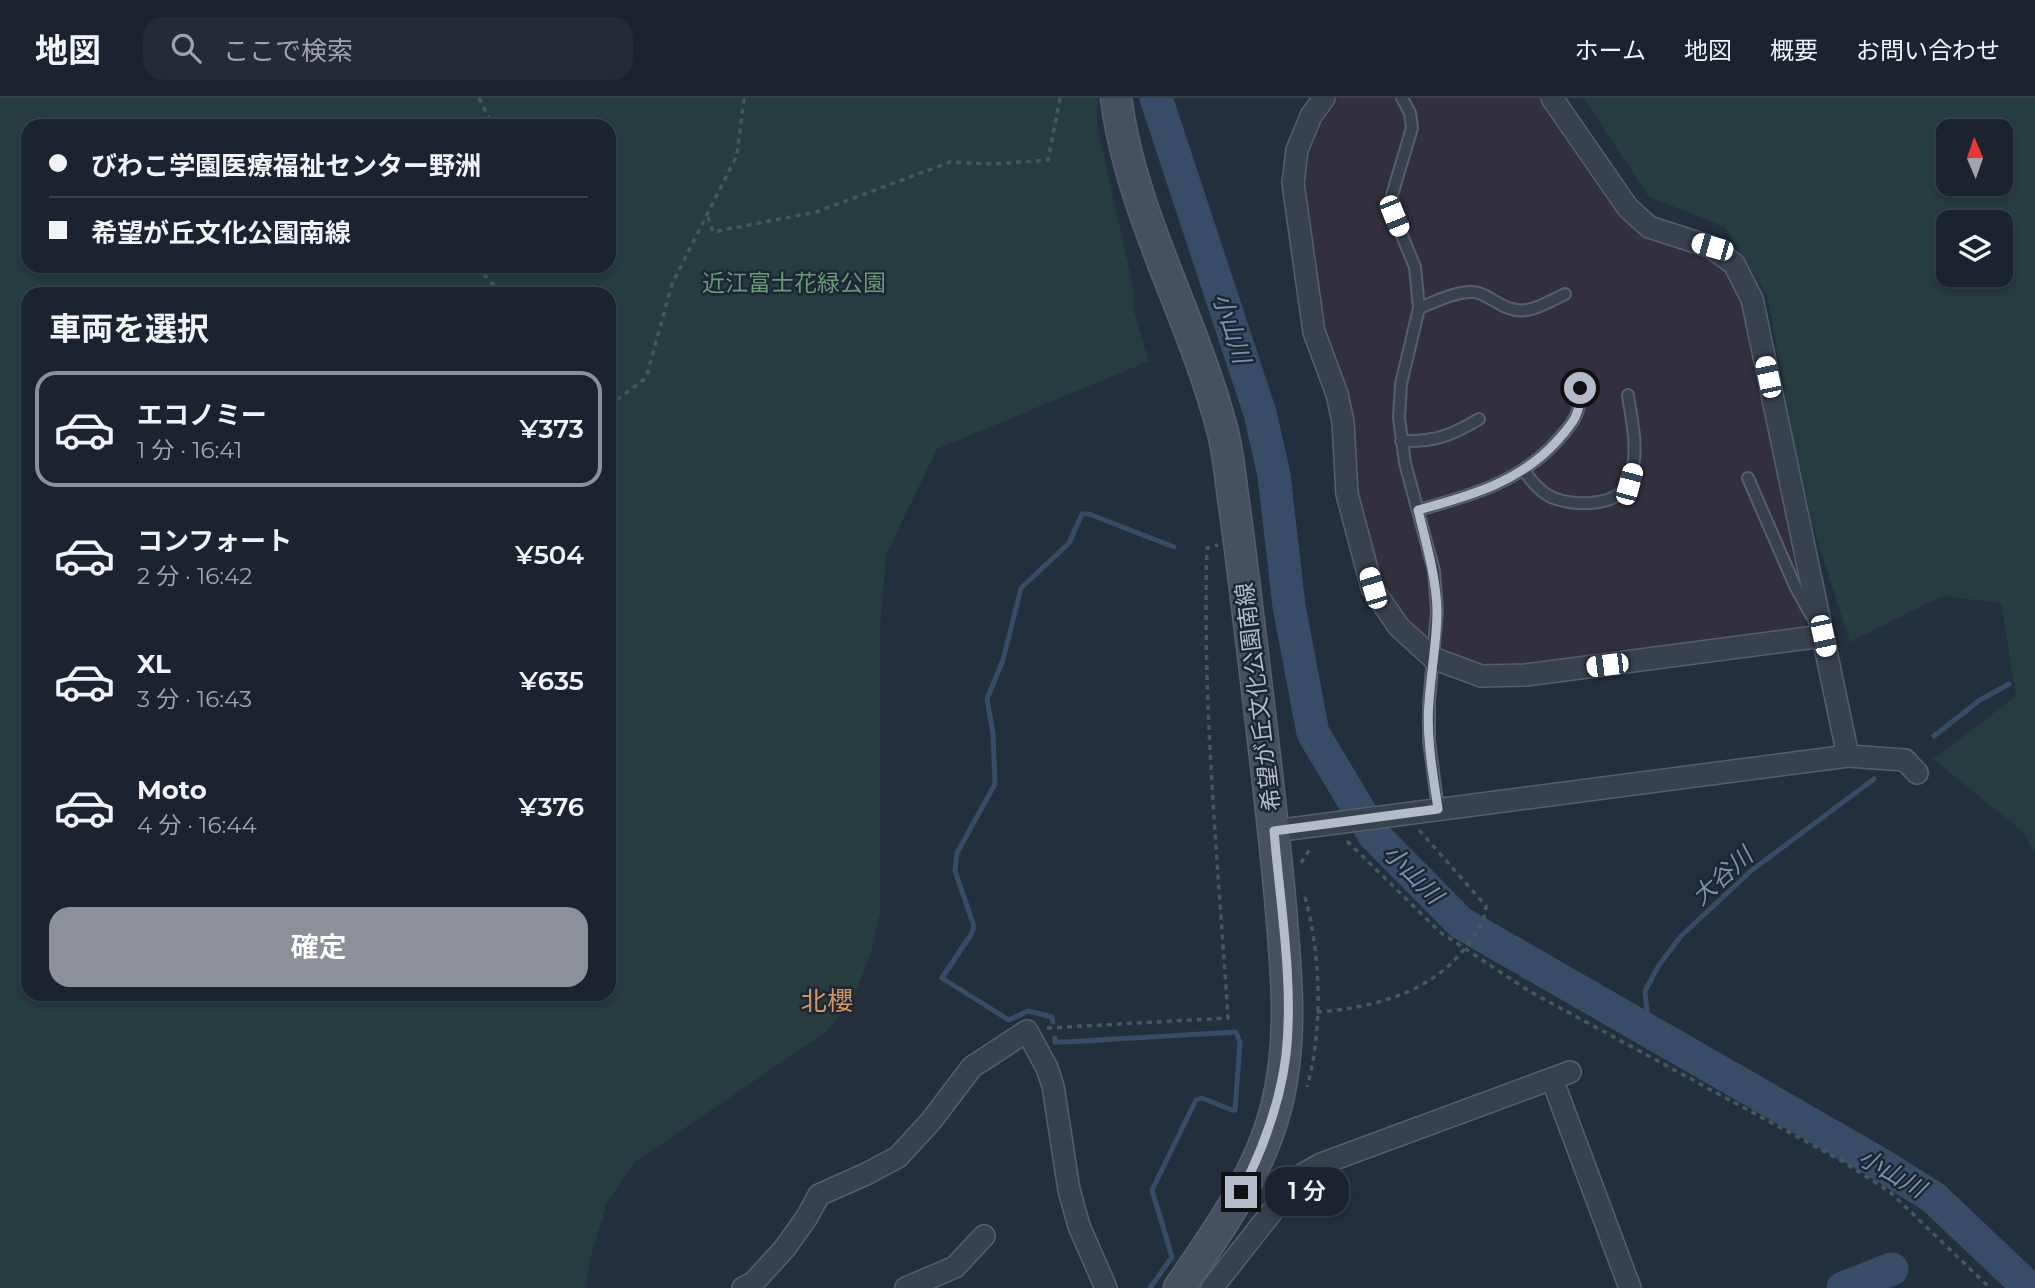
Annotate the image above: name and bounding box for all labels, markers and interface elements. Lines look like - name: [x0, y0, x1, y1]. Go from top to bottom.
- search box: [143, 17, 633, 80]
- icon: search: [167, 29, 205, 67]
- text: 地図: [35, 30, 101, 70]
- text: ここで検索: [223, 35, 353, 67]
- text: ホーム: [1575, 36, 1646, 65]
- text: 地図: [1684, 36, 1732, 65]
- text: 概要: [1770, 36, 1818, 65]
- text: お問い合わせ: [1856, 36, 2000, 65]
- north arrow: [1936, 119, 2012, 196]
- map controls: [1936, 119, 2013, 287]
- text: びわこ学園医療福祉センター野洲: [91, 150, 481, 182]
- car: [1377, 193, 1412, 239]
- button: layers: [1936, 210, 2013, 287]
- text: 希望が丘文化公園南線: [91, 217, 351, 249]
- car: [1689, 231, 1736, 263]
- park label: 近江富士花緑公園: [702, 269, 886, 297]
- water label: 小山川: [1207, 289, 1258, 370]
- text: 車両を選択: [49, 309, 209, 348]
- car: [1754, 354, 1783, 400]
- route start: [1564, 372, 1596, 404]
- icon: car: [53, 398, 116, 461]
- text: エコノミー: [137, 399, 267, 431]
- text: ¥373: [519, 413, 584, 445]
- text: 1 分 · 16:41: [137, 436, 242, 464]
- car: [1614, 461, 1645, 507]
- icon: car: [53, 524, 116, 587]
- text: コンフォート: [137, 525, 292, 557]
- text: ¥504: [515, 539, 584, 571]
- text: 2 分 · 16:42: [137, 562, 252, 590]
- car: [1357, 565, 1390, 611]
- street label: 希望が丘文化公園南線: [1230, 581, 1286, 813]
- car: [1809, 613, 1838, 659]
- text: XL: [137, 648, 171, 680]
- icon: car: [53, 650, 116, 713]
- car: [1585, 652, 1630, 678]
- text: ¥635: [519, 665, 584, 697]
- text: 3 分 · 16:43: [137, 685, 252, 713]
- text: Moto: [137, 774, 207, 806]
- icon: car: [53, 776, 116, 839]
- text: ¥376: [519, 791, 584, 823]
- text: 4 分 · 16:44: [137, 811, 257, 839]
- water label: 小山川: [1377, 838, 1451, 912]
- water label: 大谷川: [1686, 839, 1761, 911]
- button: 確定: [49, 907, 588, 987]
- district label: 北櫻: [801, 985, 853, 1017]
- water label: 小山川: [1854, 1142, 1933, 1205]
- callout: 1 分: [1266, 1168, 1350, 1216]
- route end: [1225, 1176, 1257, 1208]
- text: 1 分: [1288, 1177, 1326, 1205]

